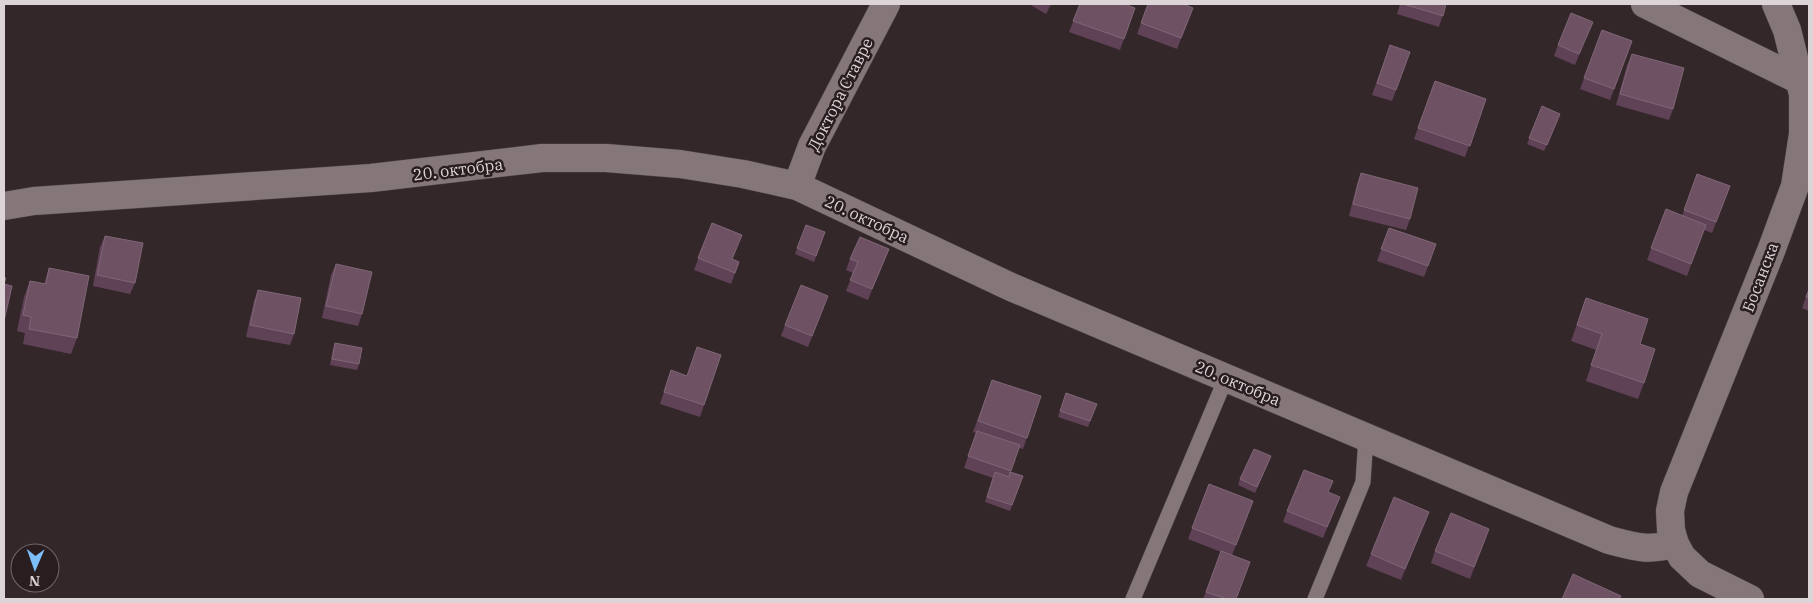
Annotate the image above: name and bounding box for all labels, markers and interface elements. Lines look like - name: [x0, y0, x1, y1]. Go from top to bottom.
- street label: Доктора Ставре: [803, 34, 877, 154]
- street label: 20. октобра: [412, 154, 504, 184]
- street label: 20. октобра: [822, 191, 912, 247]
- street label: Босанска: [1738, 239, 1782, 315]
- street label: 20. октобра: [1192, 356, 1284, 410]
- north arrow: [10, 543, 60, 593]
- text: N: [29, 572, 40, 590]

